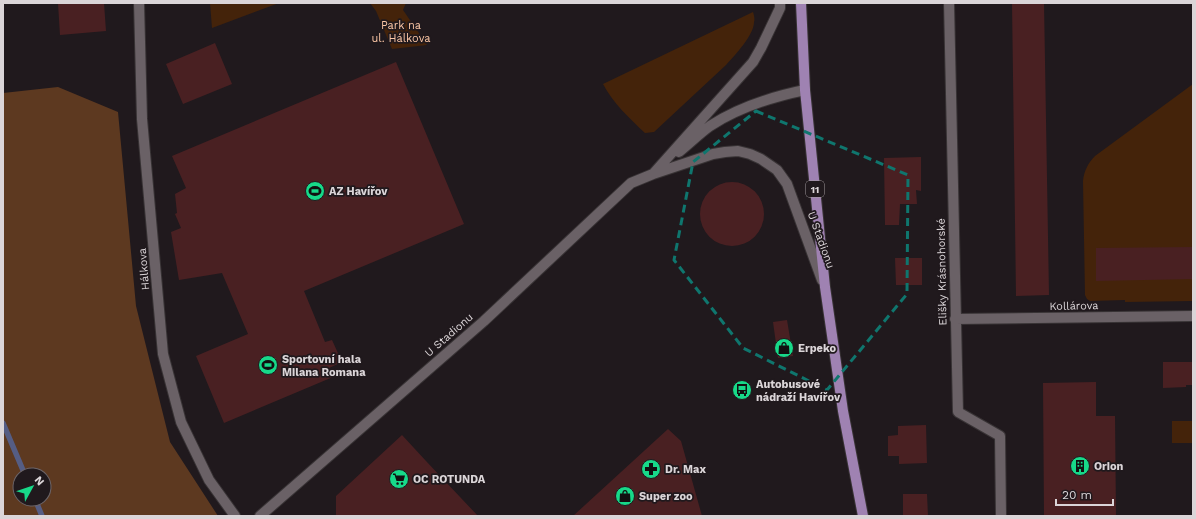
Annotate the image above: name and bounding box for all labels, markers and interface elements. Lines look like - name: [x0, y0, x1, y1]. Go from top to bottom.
- park label: Park na ul. Hálkova: [372, 19, 430, 45]
- sports icon: AZ Havířov: [304, 180, 326, 202]
- road number: 11: [806, 181, 824, 197]
- place label: AZ Havířov: [329, 185, 388, 198]
- street label: U Stadionu: [805, 210, 837, 270]
- street label: Elišky Krásnohorské: [935, 218, 949, 326]
- street label: Hálkova: [136, 247, 152, 291]
- street label: Kollárova: [1049, 299, 1099, 313]
- street label: U Stadionu: [422, 311, 476, 359]
- shop icon: Erpeko: [773, 337, 795, 359]
- place label: Erpeko: [798, 342, 836, 355]
- place label: Sportovní hala Milana Romana: [282, 353, 366, 379]
- sports icon: Sportovní hala Milana Romana: [257, 354, 279, 376]
- place label: Autobusové nádraží Havířov: [756, 378, 841, 404]
- bus stop icon: Autobusové nádraží Havířov: [731, 379, 753, 401]
- building icon: Orion: [1069, 455, 1091, 477]
- pharmacy icon: Dr. Max: [640, 458, 662, 480]
- place label: Orion: [1094, 460, 1124, 473]
- place label: Dr. Max: [665, 463, 706, 476]
- north arrow: [12, 467, 52, 507]
- supermarket icon: OC ROTUNDA: [388, 468, 410, 490]
- place label: OC ROTUNDA: [413, 473, 486, 486]
- text: N: [32, 474, 47, 488]
- scale bar: [1056, 481, 1113, 507]
- shop icon: Super zoo: [614, 485, 636, 507]
- text: 20 m: [1062, 488, 1092, 502]
- place label: Super zoo: [639, 490, 693, 503]

